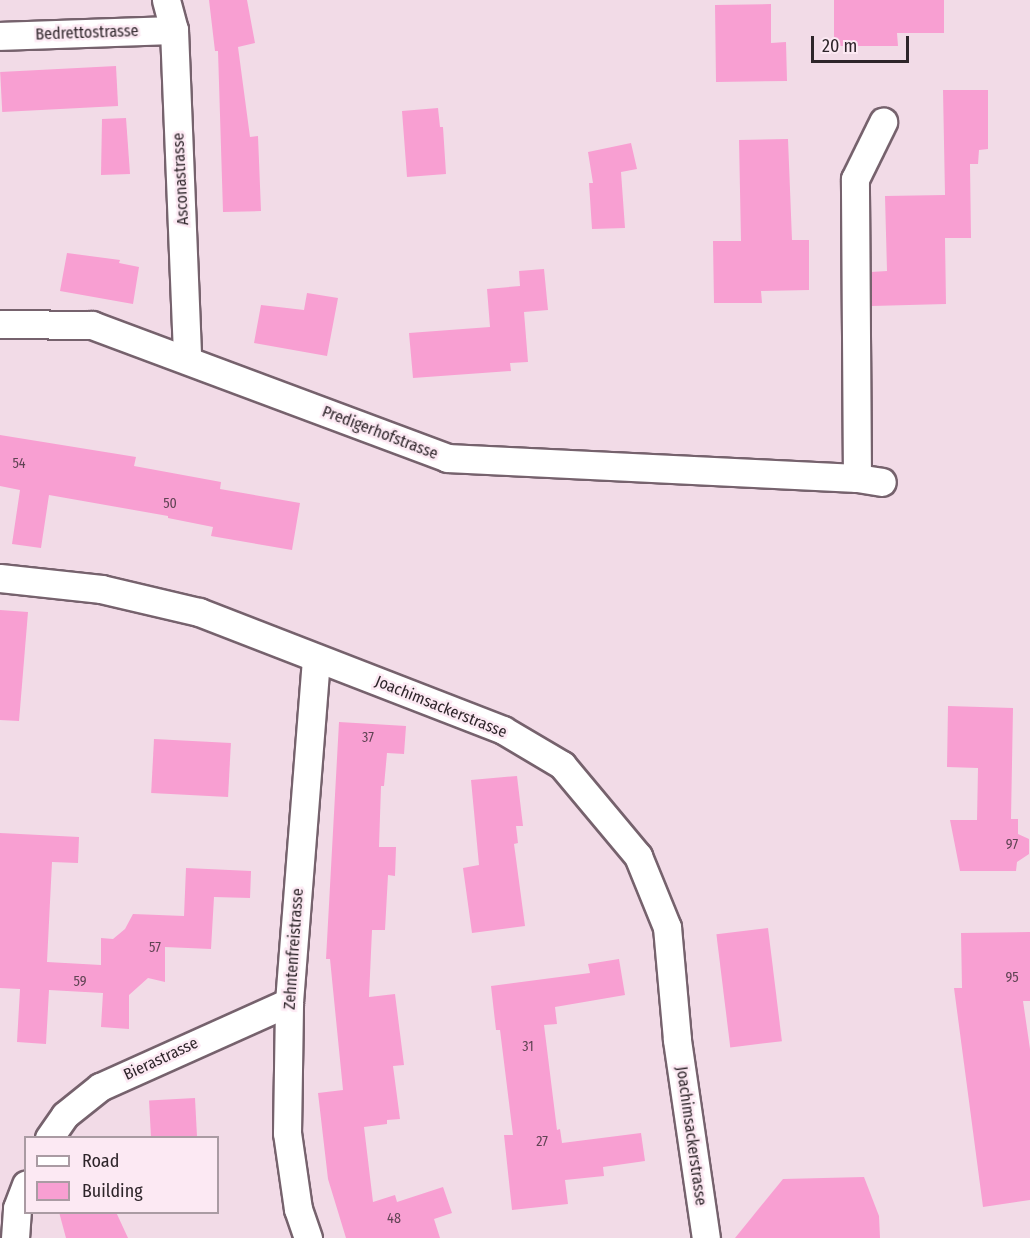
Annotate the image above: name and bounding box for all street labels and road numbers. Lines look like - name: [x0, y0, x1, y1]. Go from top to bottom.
- street label: Bedrettostrasse: [35, 22, 139, 44]
- street label: Asconastrasse: [169, 132, 193, 226]
- street label: Predigerhofstrasse: [319, 402, 441, 464]
- street label: Joachimsackerstrasse: [372, 672, 510, 742]
- street label: Zehntenfreistrasse: [280, 888, 308, 1010]
- street label: Bierastrasse: [121, 1033, 201, 1085]
- street label: Joachimsackerstrasse: [672, 1065, 710, 1207]

